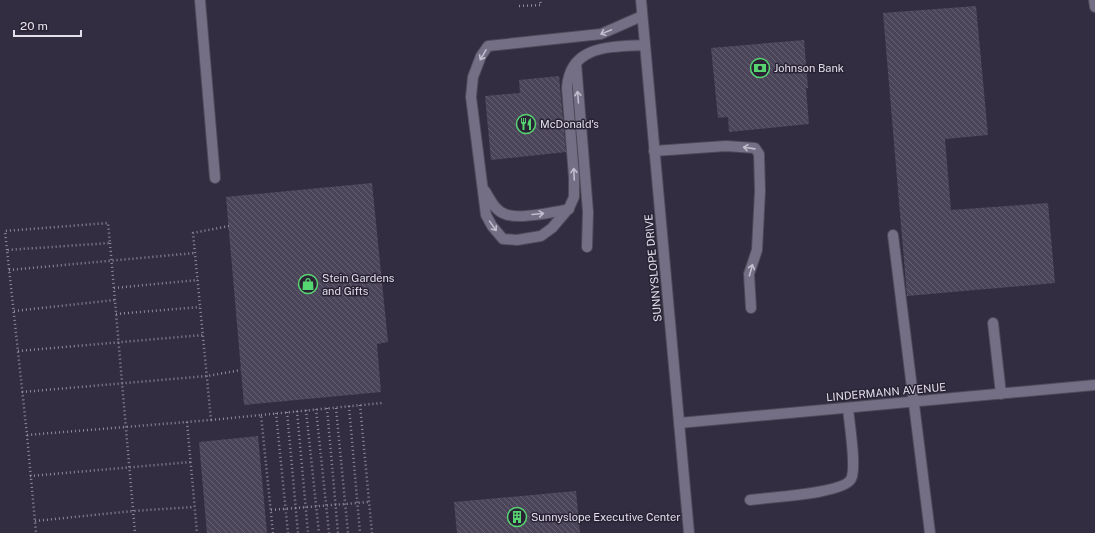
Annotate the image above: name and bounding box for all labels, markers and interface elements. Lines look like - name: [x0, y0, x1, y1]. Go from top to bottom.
- scale bar: [14, 12, 81, 38]
- text: 20 m: [20, 19, 48, 33]
- one-way arrow: [601, 28, 613, 36]
- one-way arrow: [478, 49, 486, 61]
- bank icon: Johnson Bank: [749, 57, 771, 79]
- place label: Johnson Bank: [774, 62, 844, 74]
- one-way arrow: [575, 91, 582, 104]
- restaurant icon: McDonald's: [515, 113, 537, 135]
- place label: McDonald's: [540, 118, 599, 130]
- one-way arrow: [742, 144, 755, 152]
- one-way arrow: [570, 168, 577, 181]
- one-way arrow: [532, 210, 545, 218]
- street label: SUNNYSLOPE DRIVE: [642, 213, 664, 322]
- one-way arrow: [489, 221, 497, 232]
- one-way arrow: [748, 263, 755, 276]
- place label: Stein Gardens and Gifts: [322, 272, 395, 297]
- shop icon: Stein Gardens and Gifts: [297, 273, 319, 295]
- street label: LINDERMANN AVENUE: [826, 381, 947, 403]
- building icon: Sunnyslope Executive Center: [506, 506, 528, 528]
- place label: Sunnyslope Executive Center: [531, 511, 680, 523]

